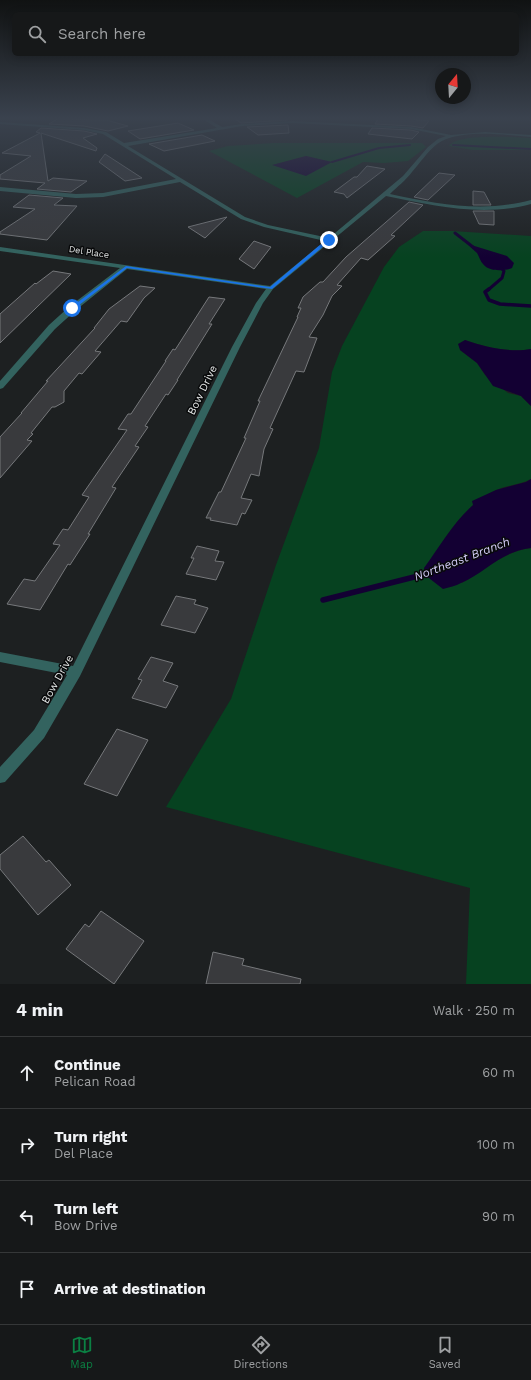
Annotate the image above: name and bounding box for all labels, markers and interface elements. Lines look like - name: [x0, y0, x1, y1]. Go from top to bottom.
- search box: [12, 12, 519, 56]
- icon: search: [26, 23, 48, 45]
- text: Search here: [58, 25, 146, 43]
- north arrow: [435, 68, 471, 104]
- route end: [320, 231, 338, 249]
- street label: Del Place: [68, 244, 110, 260]
- route start: [63, 299, 81, 317]
- street label: Bow Drive: [185, 363, 220, 417]
- water label: Northeast Branch: [412, 534, 512, 584]
- street label: Bow Drive: [39, 653, 76, 706]
- text: 4 min: [16, 1000, 63, 1020]
- text: Walk · 250 m: [433, 1003, 515, 1018]
- text: Continue: [54, 1056, 121, 1074]
- icon: ahead: [16, 1062, 38, 1084]
- text: 60 m: [482, 1065, 515, 1080]
- text: Pelican Road: [54, 1074, 136, 1089]
- text: Turn right: [54, 1128, 127, 1146]
- icon: right: [16, 1134, 38, 1156]
- text: 100 m: [477, 1137, 515, 1152]
- text: Del Place: [54, 1146, 113, 1161]
- text: Turn left: [54, 1200, 118, 1218]
- icon: left: [16, 1206, 38, 1228]
- text: 90 m: [482, 1209, 515, 1224]
- text: Bow Drive: [54, 1218, 117, 1233]
- icon: arrive: [16, 1278, 38, 1300]
- text: Arrive at destination: [54, 1280, 206, 1298]
- tab: Map: [70, 1334, 93, 1371]
- tab: Directions: [234, 1334, 288, 1371]
- tab: Saved: [429, 1334, 461, 1371]

